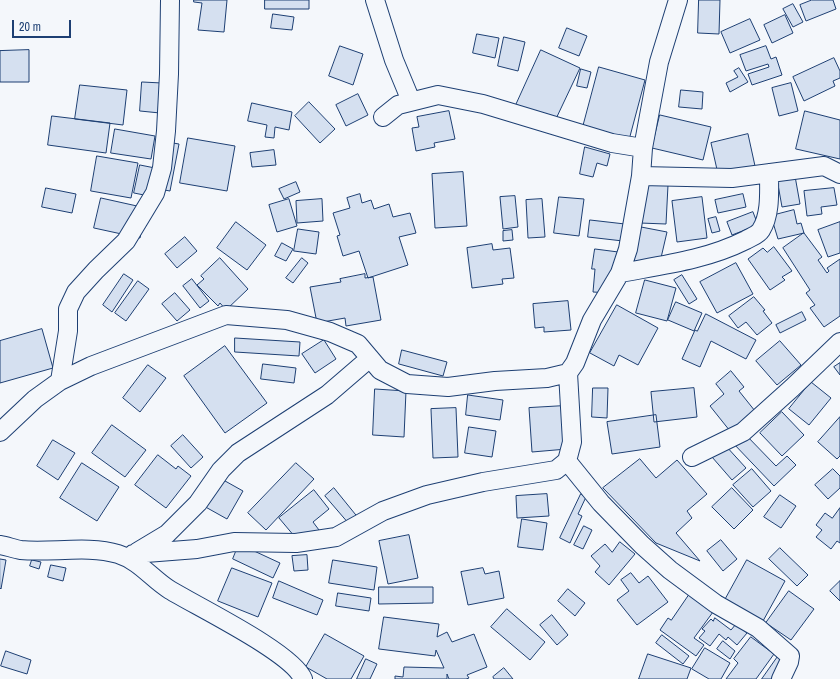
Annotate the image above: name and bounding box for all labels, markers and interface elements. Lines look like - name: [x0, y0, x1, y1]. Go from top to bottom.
- scale bar: [14, 12, 73, 38]
- text: 20 m: [19, 19, 41, 35]

